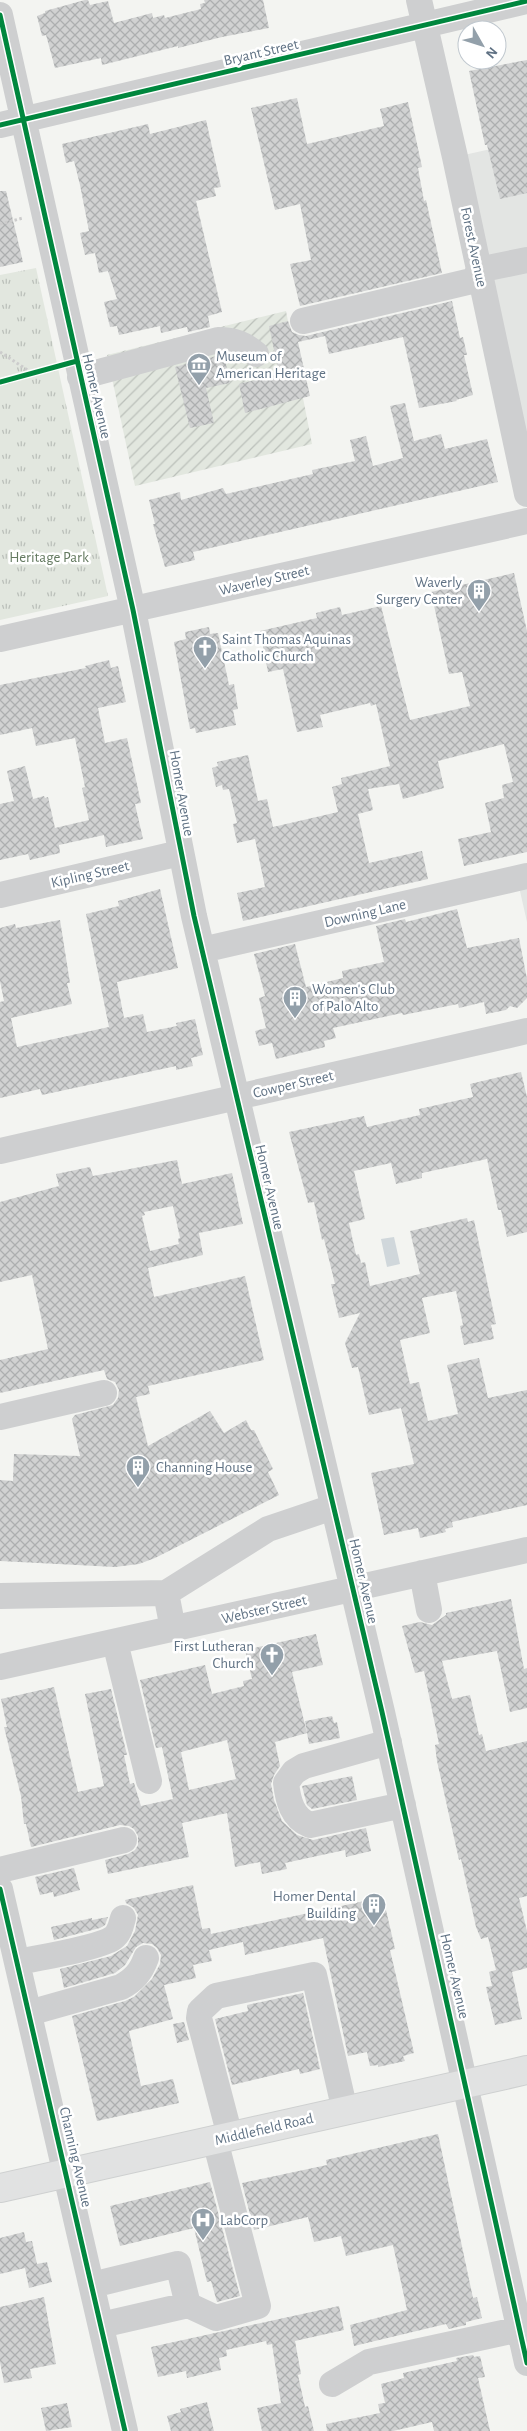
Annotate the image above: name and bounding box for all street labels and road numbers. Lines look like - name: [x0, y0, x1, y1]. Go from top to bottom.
- street label: Bryant Street: [222, 37, 300, 68]
- street label: Forest Avenue: [458, 206, 489, 289]
- street label: Homer Avenue: [79, 352, 114, 440]
- street label: Waverley Street: [218, 563, 311, 598]
- street label: Homer Avenue: [167, 749, 196, 837]
- street label: Kipling Street: [50, 858, 131, 891]
- street label: Downing Lane: [323, 897, 408, 930]
- street label: Cowper Street: [251, 1068, 335, 1101]
- street label: Homer Avenue: [252, 1143, 287, 1231]
- street label: Homer Avenue: [346, 1537, 381, 1625]
- street label: Webster Street: [220, 1592, 308, 1627]
- street label: Homer Avenue: [437, 1932, 472, 2020]
- street label: Channing Avenue: [57, 2105, 94, 2209]
- street label: Middlefield Road: [213, 2111, 315, 2148]

